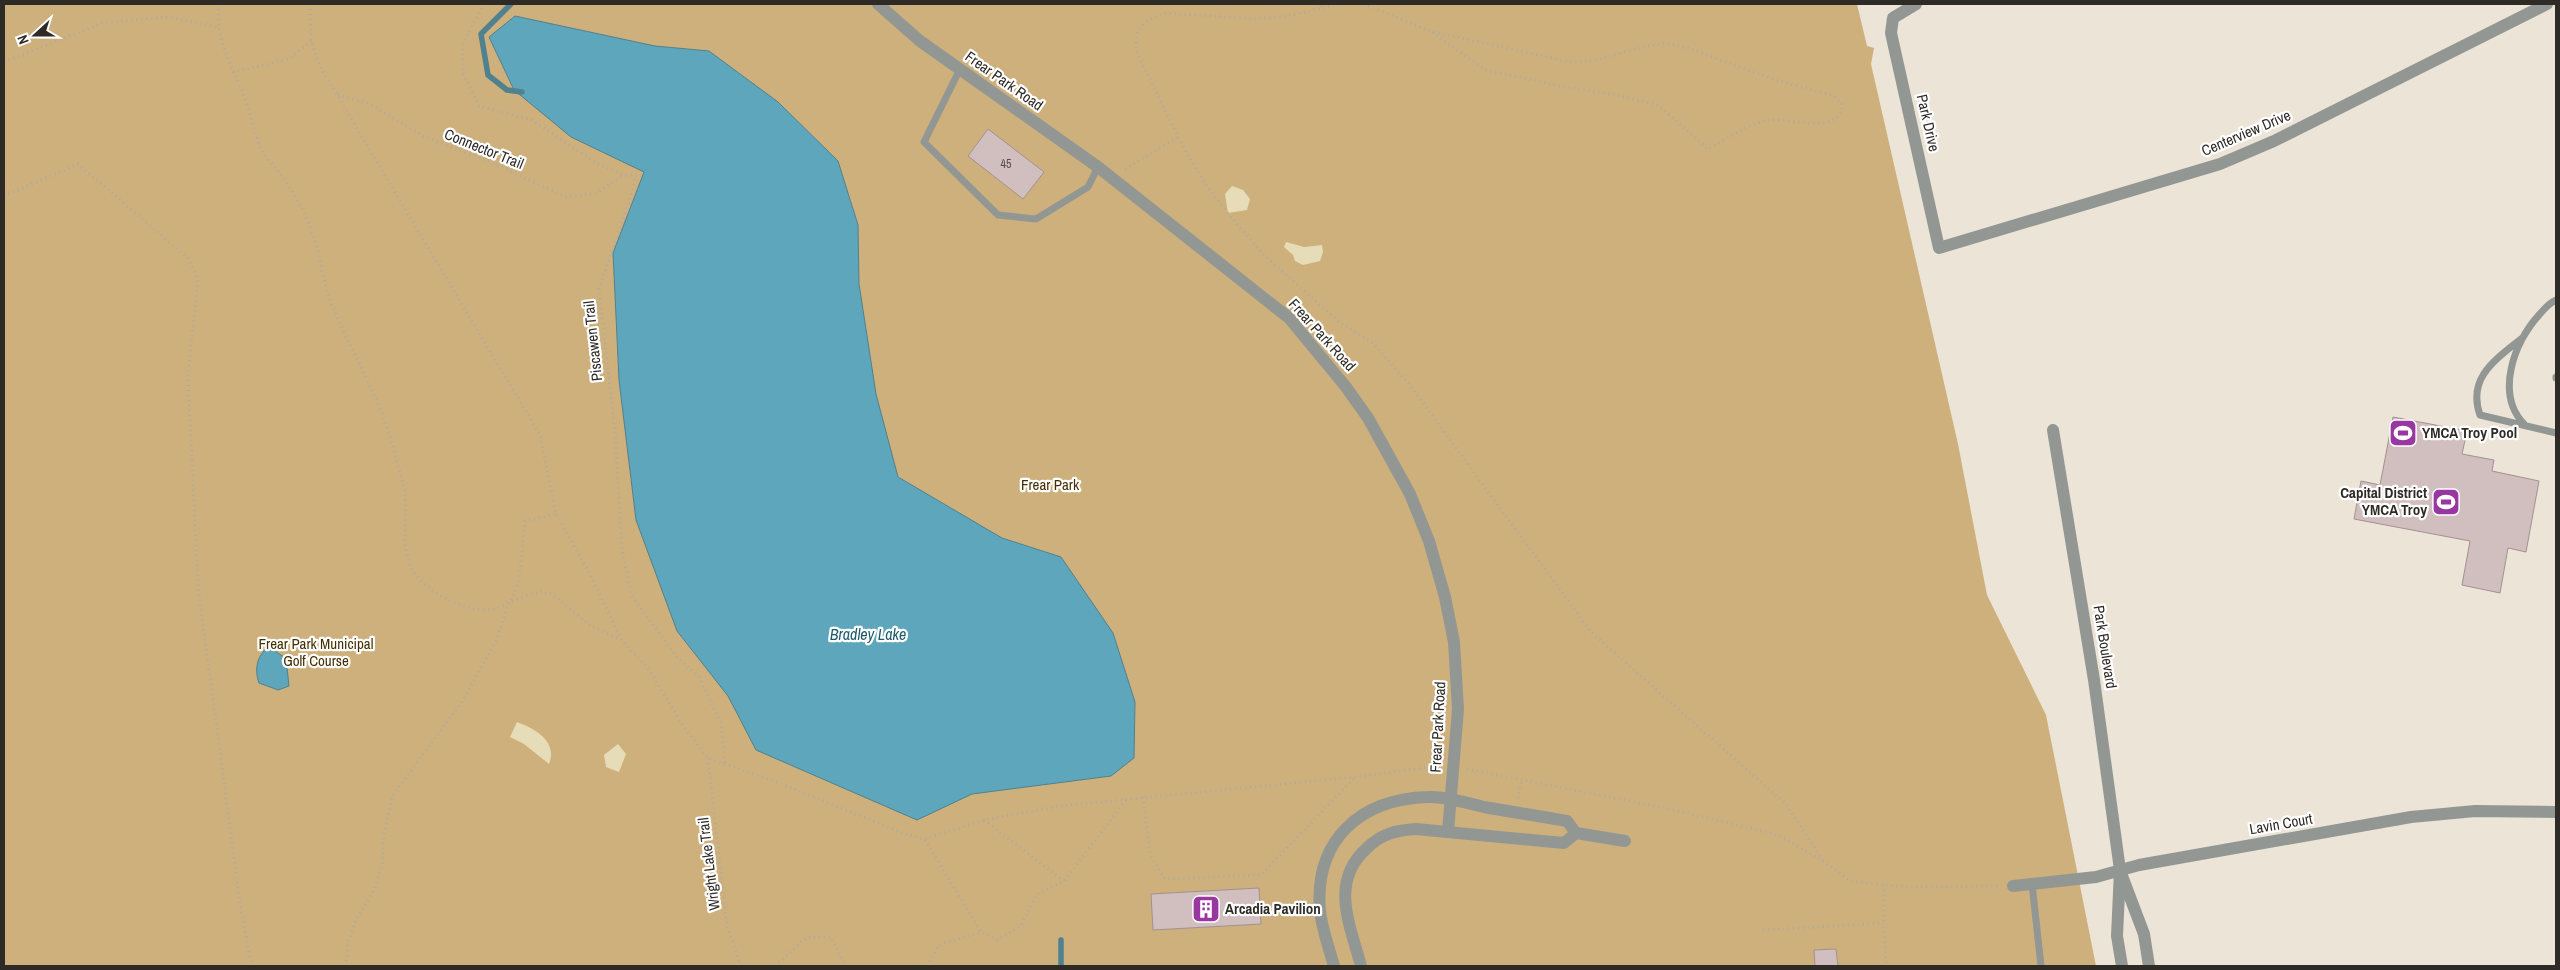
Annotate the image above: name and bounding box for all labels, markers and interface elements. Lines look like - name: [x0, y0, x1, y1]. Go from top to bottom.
- north arrow: [10, 10, 60, 60]
- text: N: [13, 33, 33, 47]
- street label: Frear Park Road: [961, 46, 1048, 115]
- street label: Park Drive: [1912, 92, 1945, 154]
- street label: Centerview Drive: [2198, 104, 2294, 161]
- street label: Connector Trail: [441, 123, 527, 174]
- house number: 45: [1001, 156, 1012, 172]
- street label: Frear Park Road: [1284, 294, 1361, 375]
- street label: Piscawen Trail: [578, 300, 607, 382]
- sports icon: YMCA Troy Pool: [2388, 418, 2418, 448]
- place label: YMCA Troy Pool: [2422, 422, 2517, 443]
- park label: Frear Park: [1021, 474, 1080, 495]
- place label: Capital District YMCA Troy: [2340, 482, 2427, 520]
- sports icon: Capital District YMCA Troy: [2431, 487, 2461, 517]
- street label: Park Boulevard: [2089, 604, 2122, 690]
- water label: Bradley Lake: [830, 623, 906, 645]
- park label: Frear Park Municipal Golf Course: [259, 633, 373, 671]
- street label: Frear Park Road: [1425, 681, 1450, 773]
- street label: Lavin Court: [2248, 808, 2315, 839]
- street label: Wright Lake Trail: [692, 816, 725, 912]
- building icon: Arcadia Pavilion: [1191, 894, 1221, 924]
- place label: Arcadia Pavilion: [1225, 898, 1321, 919]

